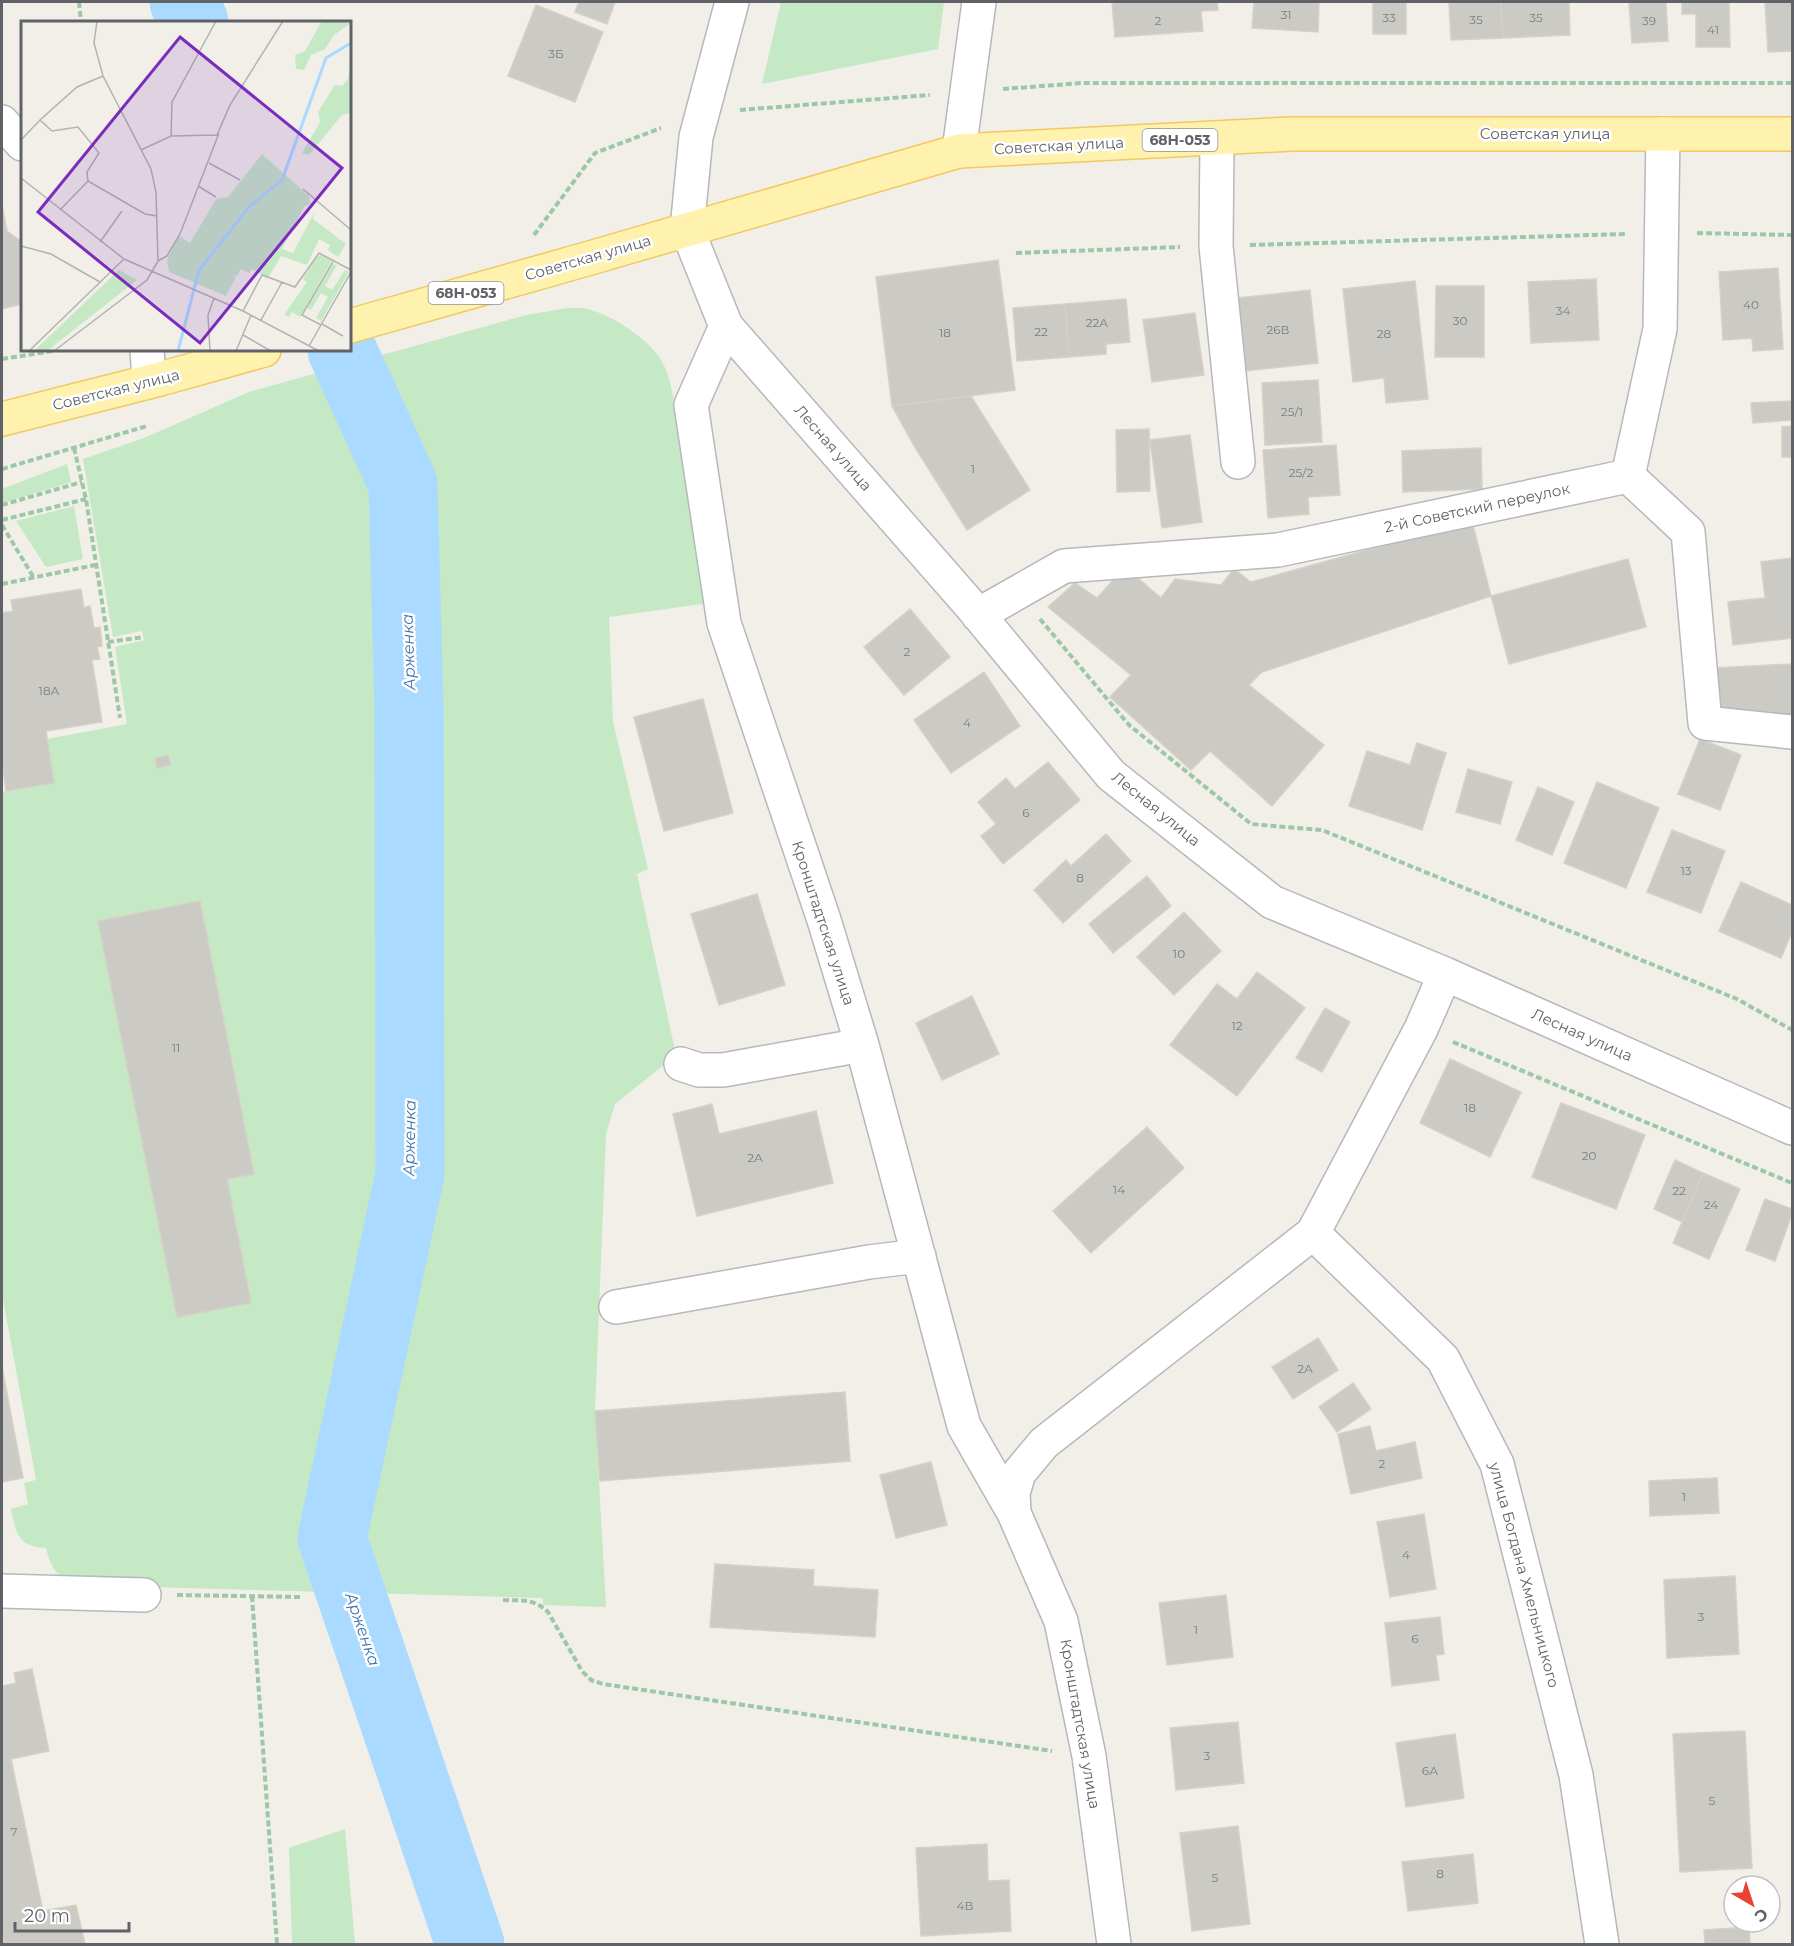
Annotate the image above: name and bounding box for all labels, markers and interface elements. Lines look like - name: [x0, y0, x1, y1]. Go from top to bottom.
- house number: 31: [1280, 7, 1292, 22]
- house number: 33: [1382, 10, 1396, 25]
- house number: 35: [1529, 10, 1543, 25]
- house number: 35: [1469, 12, 1483, 27]
- house number: 2: [1155, 13, 1162, 28]
- house number: 39: [1642, 13, 1656, 28]
- inset map: [21, 21, 351, 351]
- house number: 41: [1707, 22, 1719, 37]
- house number: 3Б: [548, 46, 564, 61]
- street label: Советская улица: [1480, 124, 1610, 143]
- road number: 68Н-053: [1142, 129, 1218, 151]
- street label: Советская улица: [993, 133, 1125, 158]
- street label: Советская улица: [523, 230, 653, 285]
- road number: 68Н-053: [428, 282, 504, 304]
- house number: 40: [1743, 297, 1759, 312]
- house number: 34: [1556, 303, 1570, 318]
- house number: 30: [1453, 313, 1467, 328]
- house number: 22А: [1086, 315, 1108, 330]
- house number: 26В: [1266, 322, 1290, 337]
- house number: 22: [1034, 324, 1048, 339]
- house number: 18: [939, 325, 951, 340]
- house number: 28: [1377, 326, 1392, 341]
- street label: Советская улица: [50, 365, 181, 414]
- street label: Лесная улица: [791, 401, 876, 495]
- house number: 25/1: [1281, 404, 1303, 419]
- house number: 1: [971, 461, 975, 476]
- house number: 25/2: [1289, 465, 1313, 480]
- street label: 2-й Советский переулок: [1382, 478, 1572, 536]
- water label: Арженка: [398, 613, 419, 691]
- house number: 2: [904, 644, 911, 659]
- house number: 18А: [39, 683, 59, 698]
- house number: 4: [963, 715, 971, 730]
- street label: Лесная улица: [1108, 767, 1204, 850]
- house number: 6: [1022, 805, 1030, 820]
- street label: Кронштадтская улица: [788, 838, 859, 1008]
- house number: 13: [1680, 863, 1692, 878]
- house number: 8: [1076, 870, 1084, 885]
- house number: 10: [1173, 946, 1185, 961]
- street label: Лесная улица: [1529, 1004, 1635, 1065]
- house number: 12: [1231, 1018, 1243, 1033]
- house number: 11: [172, 1040, 180, 1055]
- water label: Арженка: [399, 1100, 420, 1177]
- house number: 18: [1464, 1100, 1476, 1115]
- house number: 20: [1582, 1148, 1596, 1163]
- house number: 2А: [747, 1150, 763, 1165]
- house number: 14: [1113, 1182, 1125, 1197]
- house number: 22: [1672, 1183, 1686, 1198]
- house number: 24: [1704, 1197, 1718, 1212]
- house number: 2А: [1297, 1361, 1313, 1376]
- house number: 2: [1379, 1456, 1386, 1471]
- street label: улица Богдана Хмельницкого: [1485, 1459, 1564, 1690]
- house number: 1: [1682, 1489, 1686, 1504]
- house number: 4: [1402, 1547, 1410, 1562]
- water label: Арженка: [341, 1589, 384, 1668]
- house number: 3: [1698, 1609, 1705, 1624]
- house number: 1: [1194, 1622, 1198, 1637]
- house number: 6: [1411, 1631, 1419, 1646]
- street label: Кронштадтская улица: [1056, 1637, 1105, 1810]
- house number: 3: [1204, 1748, 1211, 1763]
- house number: 6А: [1422, 1763, 1438, 1778]
- house number: 5: [1709, 1793, 1716, 1808]
- house number: 7: [10, 1824, 18, 1839]
- house number: 8: [1436, 1866, 1444, 1881]
- house number: 5: [1212, 1870, 1219, 1885]
- north arrow: [1722, 1874, 1782, 1934]
- scale bar: [15, 1895, 129, 1933]
- house number: 4В: [957, 1898, 973, 1913]
- text: С: [1750, 1904, 1772, 1927]
- text: 20 m: [24, 1905, 70, 1927]

